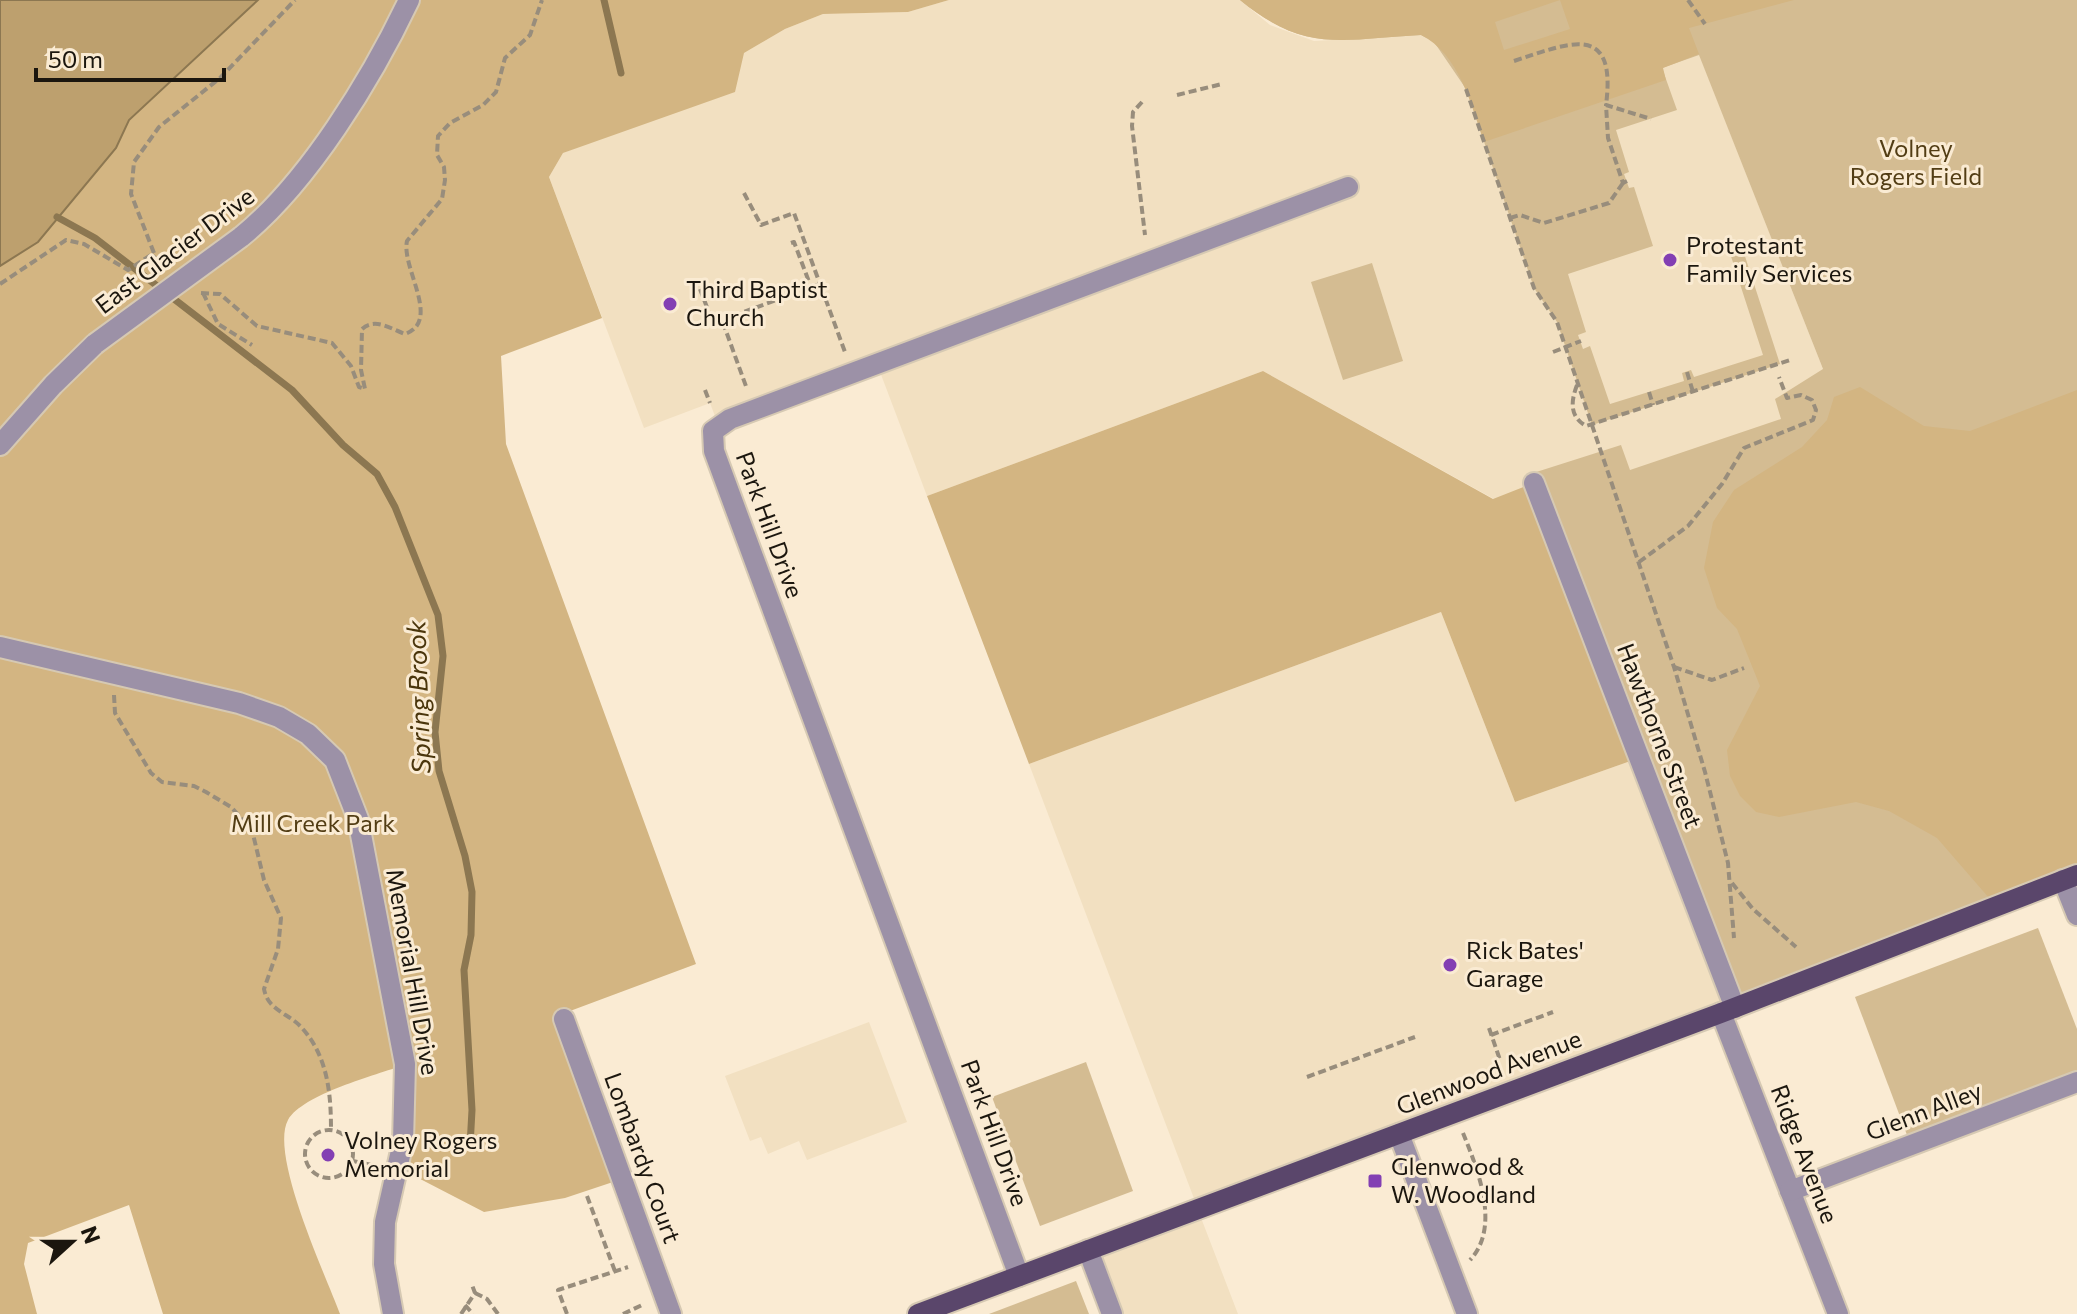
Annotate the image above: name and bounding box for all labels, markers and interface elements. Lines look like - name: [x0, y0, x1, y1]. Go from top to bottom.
- scale bar: [36, 32, 224, 82]
- text: 50 m: [48, 44, 103, 73]
- park label: Volney Rogers Field: [1850, 133, 1982, 190]
- street label: East Glacier Drive: [89, 181, 259, 319]
- place label: Protestant Family Services: [1686, 230, 1852, 287]
- marker: Protestant Family Services: [1661, 251, 1679, 269]
- place label: Third Baptist Church: [686, 274, 828, 331]
- marker: Third Baptist Church: [661, 295, 679, 313]
- street label: Park Hill Drive: [730, 447, 810, 602]
- water label: Spring Brook: [399, 619, 436, 774]
- street label: Hawthorne Street: [1612, 639, 1709, 832]
- park label: Mill Creek Park: [231, 808, 395, 837]
- street label: Memorial Hill Drive: [381, 866, 446, 1077]
- place label: Rick Bates' Garage: [1466, 935, 1584, 992]
- marker: Rick Bates' Garage: [1441, 956, 1459, 974]
- street label: Glenwood Avenue: [1392, 1023, 1585, 1120]
- street label: Park Hill Drive: [955, 1055, 1035, 1210]
- street label: Lombardy Court: [599, 1068, 688, 1247]
- street label: Glenn Alley: [1861, 1075, 1986, 1146]
- street label: Ridge Avenue: [1766, 1080, 1845, 1227]
- place label: Volney Rogers Memorial: [344, 1125, 498, 1182]
- marker: Volney Rogers Memorial: [319, 1146, 337, 1164]
- place label: Glenwood & W. Woodland: [1391, 1151, 1536, 1208]
- marker: Glenwood & W. Woodland: [1366, 1172, 1384, 1190]
- north arrow: [32, 1202, 112, 1282]
- text: N: [76, 1222, 107, 1247]

